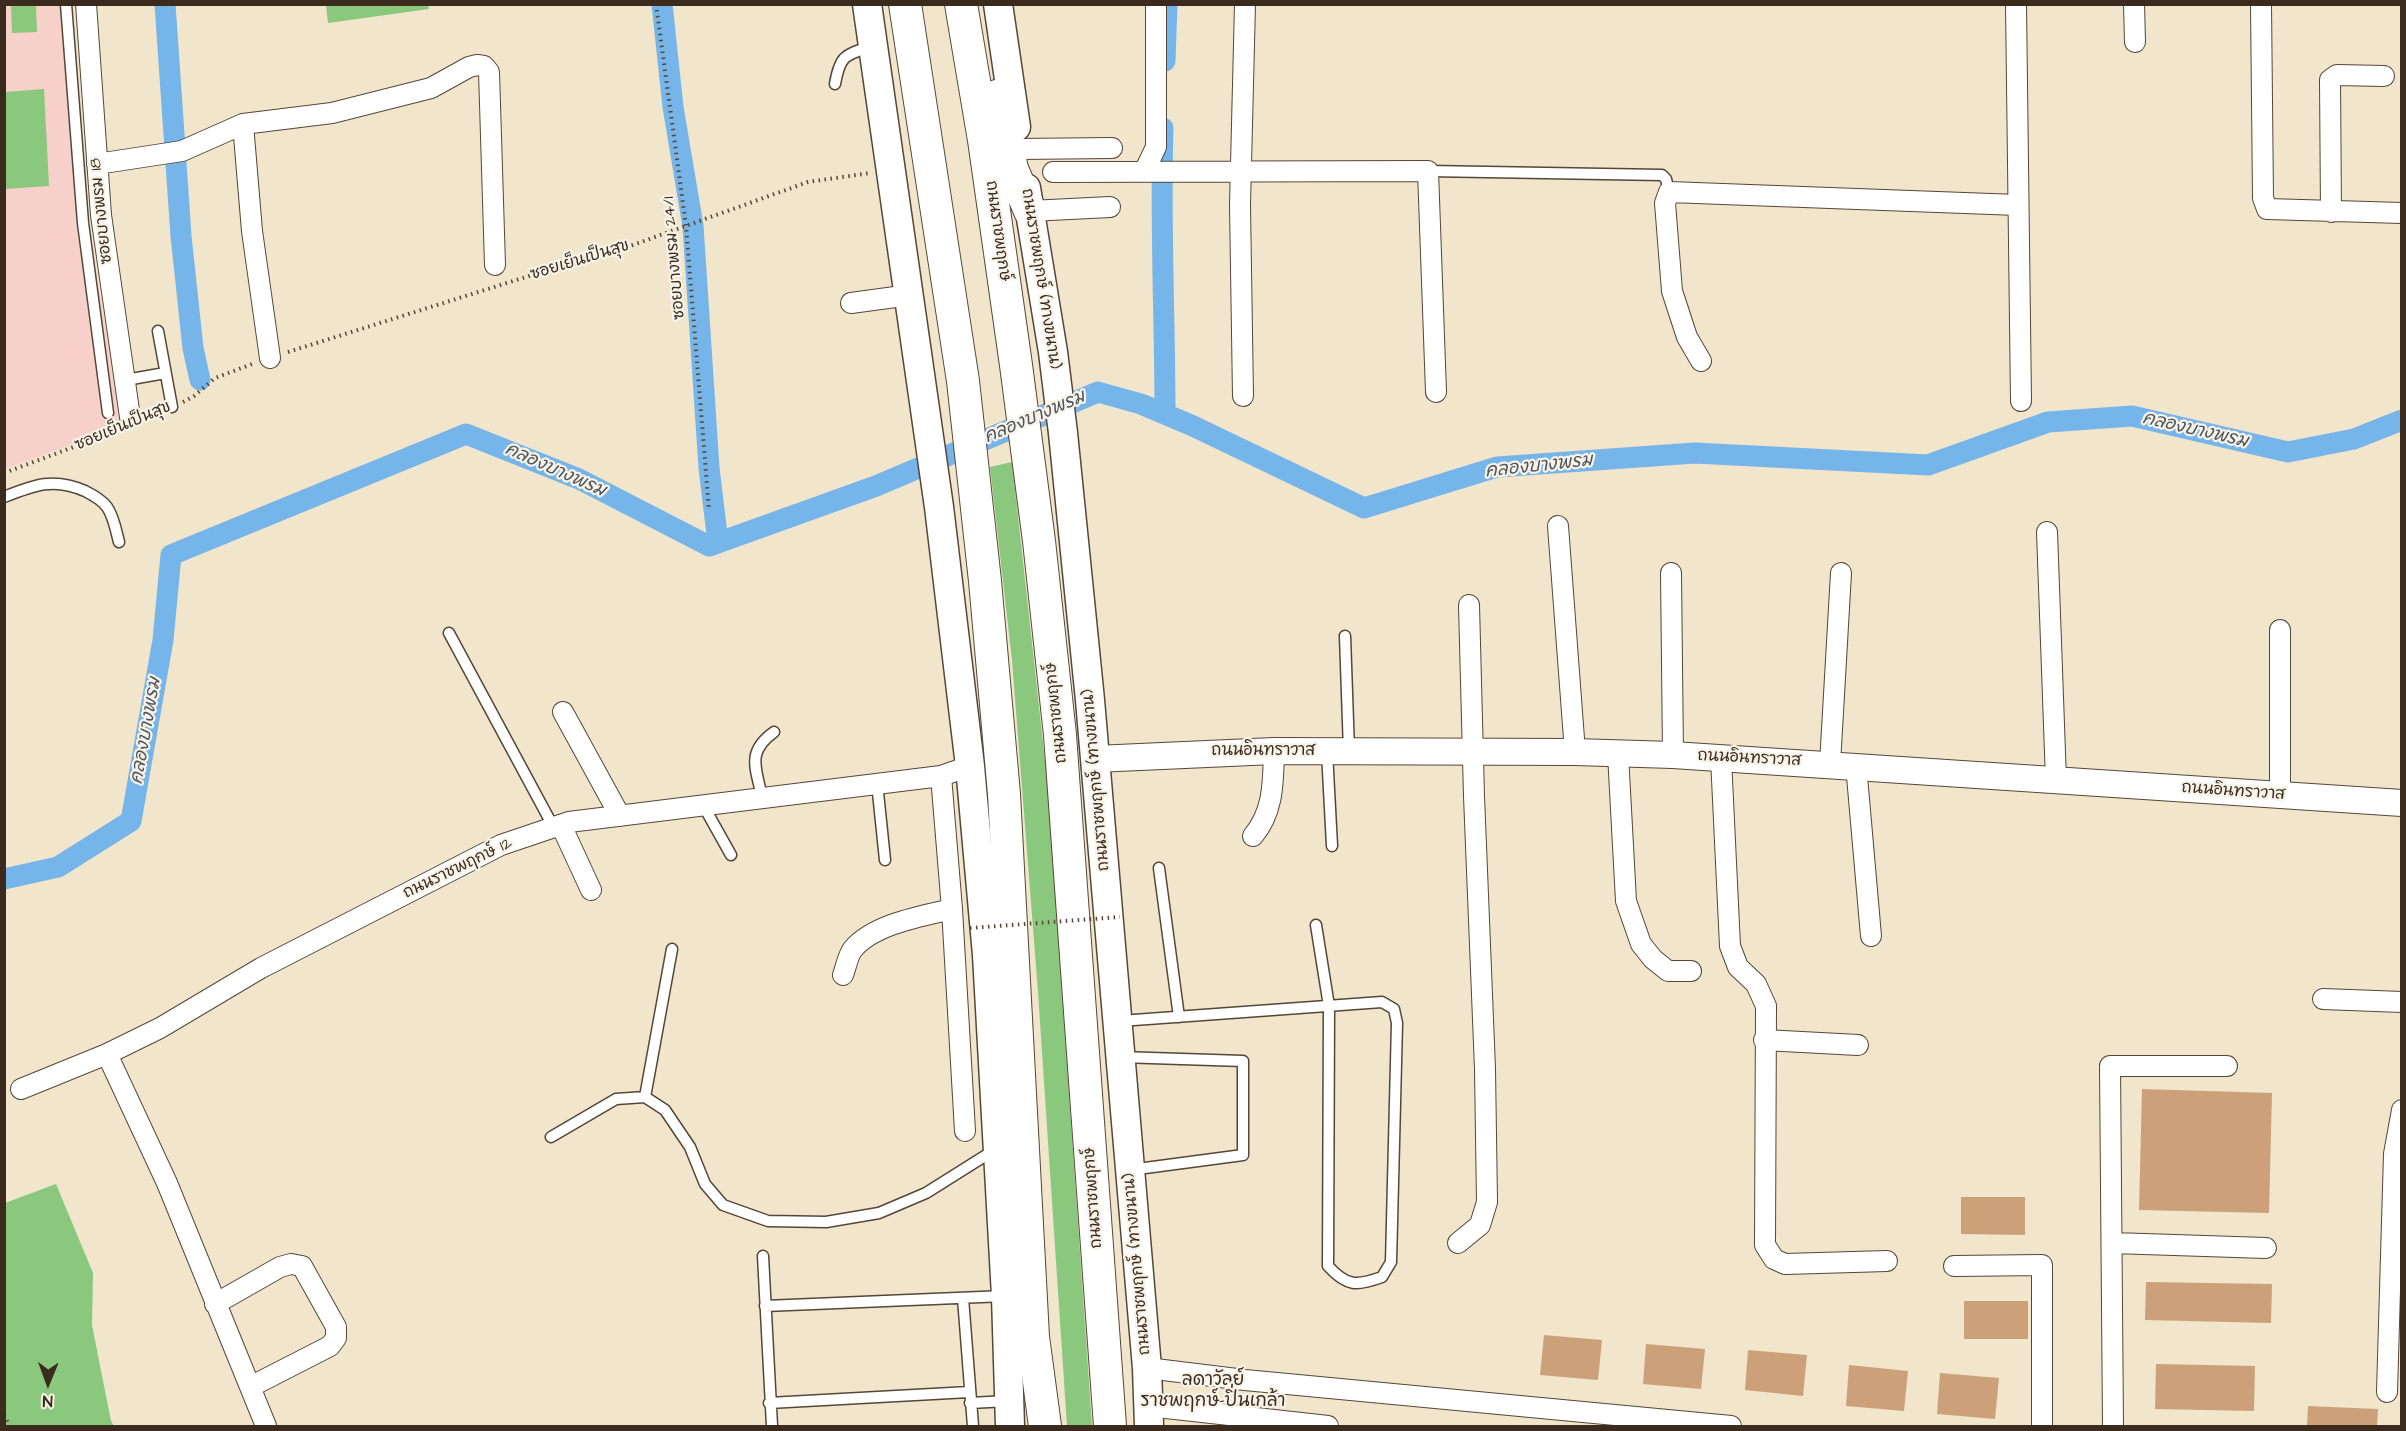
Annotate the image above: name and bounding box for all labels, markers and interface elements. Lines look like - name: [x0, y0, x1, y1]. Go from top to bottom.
- street label: ซอยบางพรม 18: [87, 157, 117, 265]
- street label: ถนนราชพฤกษ์: [980, 180, 1014, 282]
- street label: ถนนราชพฤกษ์ (ทางขนาน): [1016, 187, 1064, 371]
- street label: ซอยบางพรม 24/1: [660, 196, 690, 320]
- street label: ซอยเย็นเป็นสุข: [528, 237, 632, 285]
- water label: คลองบางพรม: [981, 387, 1089, 449]
- street label: ซอยเย็นเป็นสุข: [72, 398, 174, 456]
- water label: คลองบางพรม: [2140, 408, 2250, 454]
- water label: คลองบางพรม: [501, 439, 609, 503]
- water label: คลองบางพรม: [1484, 451, 1594, 483]
- street label: ถนนราชพฤกษ์: [1042, 662, 1072, 764]
- water label: คลองบางพรม: [127, 676, 167, 786]
- street label: ถนนราชพฤกษ์ (ทางขนาน): [1079, 688, 1115, 872]
- street label: ถนนอินทราวาส: [1211, 742, 1315, 762]
- street label: ถนนอินทราวาส: [1697, 747, 1801, 771]
- street label: ถนนอินทราวาส: [2181, 779, 2285, 805]
- street label: ถนนราชพฤกษ์ 12: [400, 834, 516, 904]
- street label: ถนนราชพฤกษ์: [1081, 1147, 1107, 1249]
- street label: ถนนราชพฤกษ์ (ทางขนาน): [1120, 1172, 1156, 1356]
- north arrow: [18, 1353, 78, 1413]
- district label: ลดาวัลย์ ราชพฤกษ์-ปิ่นเกล้า: [1141, 1370, 1285, 1412]
- text: N: [42, 1390, 53, 1412]

